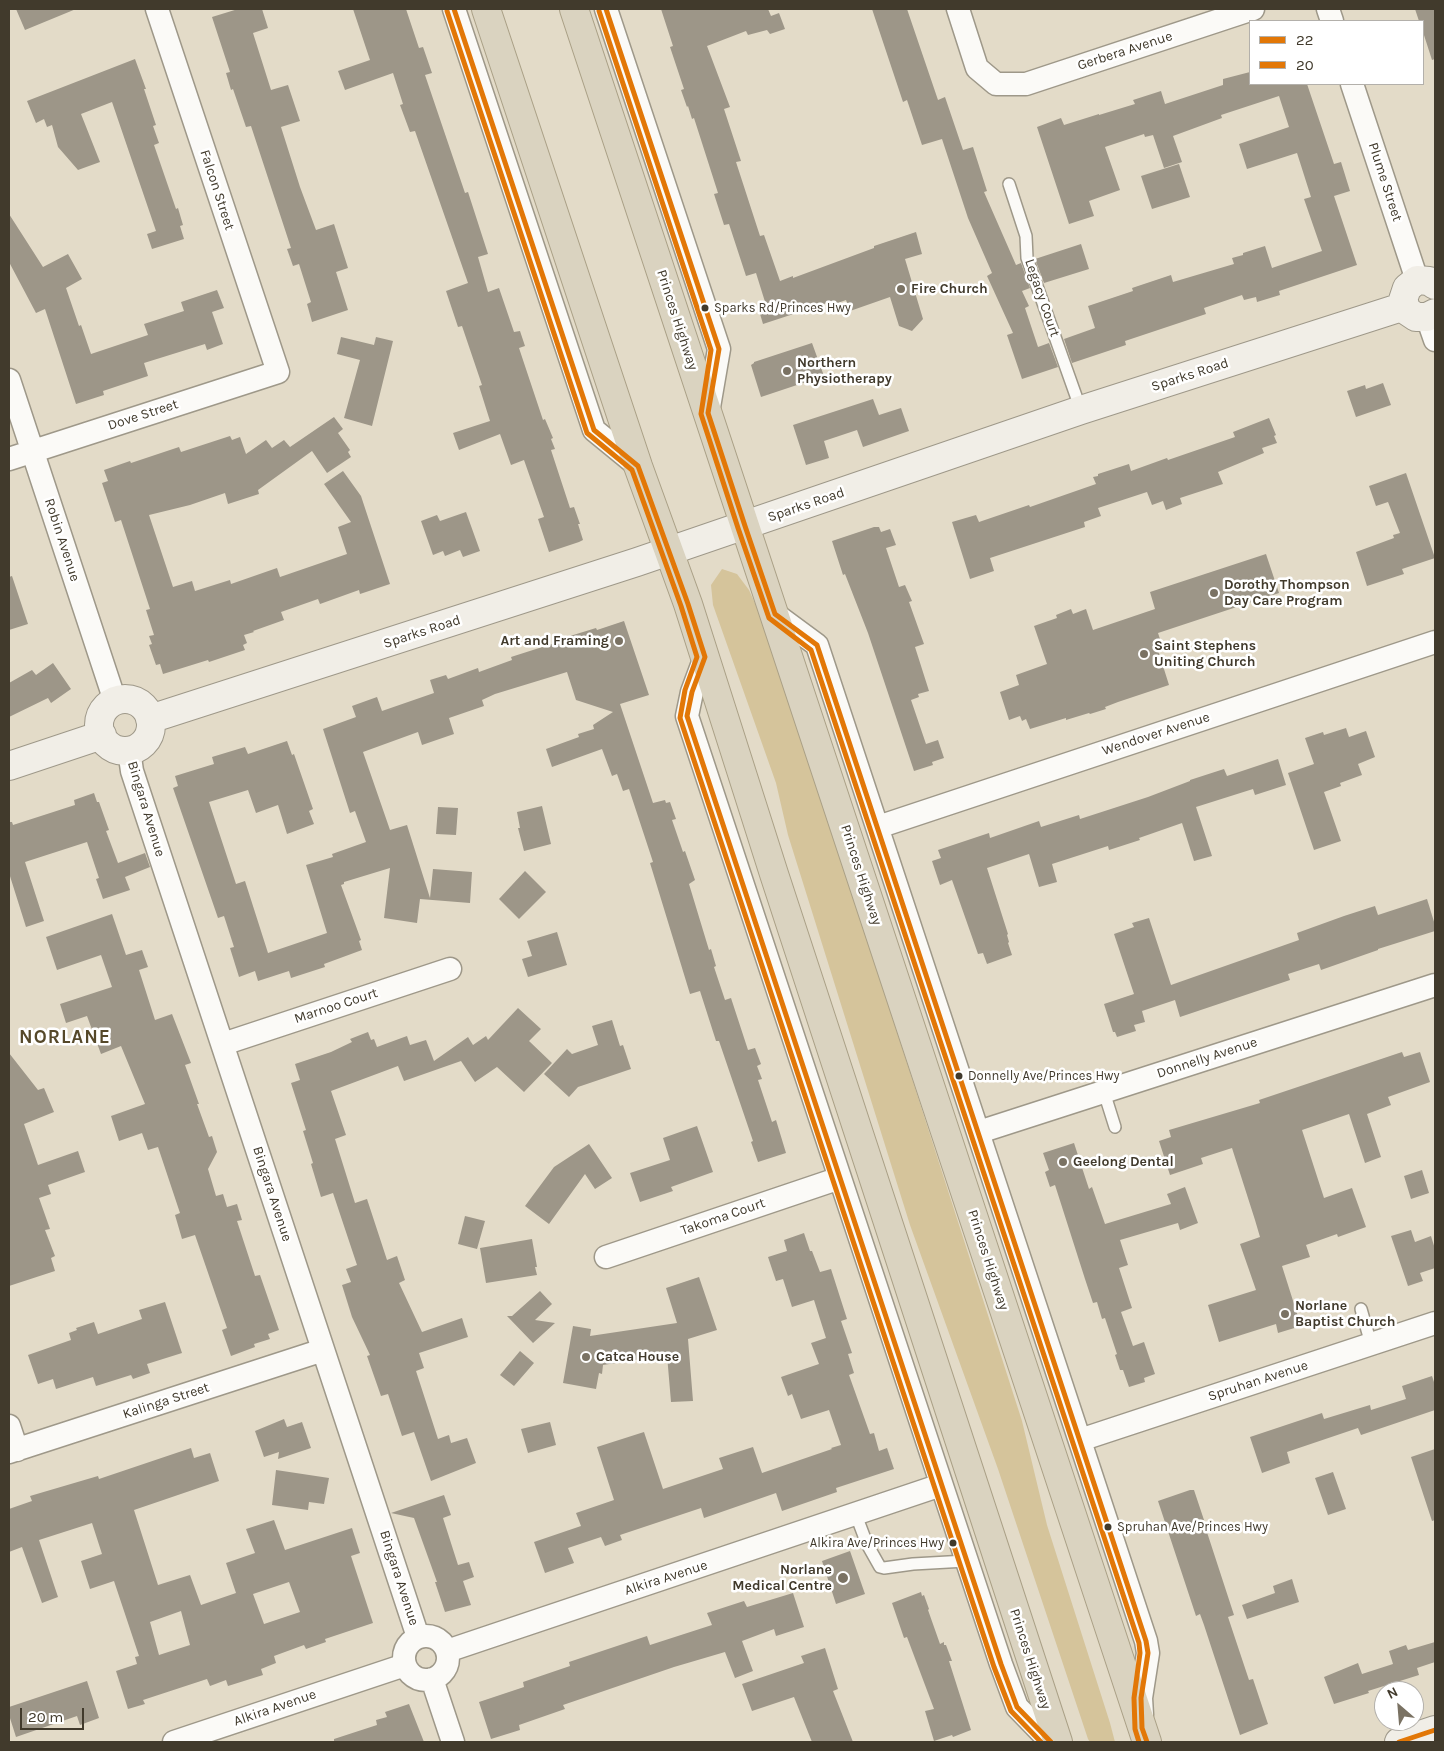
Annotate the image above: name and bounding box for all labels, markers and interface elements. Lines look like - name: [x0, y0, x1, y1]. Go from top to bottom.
- legend: [1249, 20, 1424, 85]
- street label: Gerbera Avenue: [1075, 28, 1175, 74]
- text: 22: [1296, 31, 1313, 49]
- text: 20: [1296, 56, 1314, 74]
- street label: Plume Street: [1364, 140, 1406, 224]
- street label: Falcon Street: [196, 148, 238, 232]
- street label: Legacy Court: [1021, 257, 1063, 339]
- street label: Princes Highway: [653, 268, 701, 372]
- place label: Fire Church: [911, 281, 988, 297]
- marker: Fire Church: [895, 283, 907, 295]
- place label: Sparks Rd/Princes Hwy: [714, 300, 851, 316]
- marker: Sparks Rd/Princes Hwy: [700, 303, 710, 313]
- place label: Northern Physiotherapy: [797, 355, 892, 388]
- street label: Sparks Road: [1149, 355, 1231, 395]
- marker: Northern Physiotherapy: [781, 365, 793, 377]
- street label: Dove Street: [106, 396, 180, 434]
- street label: Sparks Road: [765, 484, 847, 526]
- street label: Robin Avenue: [41, 496, 83, 584]
- place label: Dorothy Thompson Day Care Program: [1224, 577, 1350, 610]
- marker: Dorothy Thompson Day Care Program: [1208, 587, 1220, 599]
- street label: Sparks Road: [381, 612, 463, 652]
- place label: Art and Framing: [501, 633, 609, 649]
- marker: Art and Framing: [613, 635, 625, 647]
- place label: Saint Stephens Uniting Church: [1154, 638, 1256, 670]
- marker: Saint Stephens Uniting Church: [1138, 648, 1150, 660]
- street label: Wendover Avenue: [1100, 709, 1212, 759]
- street label: Bingara Avenue: [123, 759, 169, 859]
- street label: Princes Highway: [837, 823, 885, 927]
- street label: Marnoo Court: [292, 985, 380, 1027]
- district label: NORLANE: [18, 1027, 112, 1049]
- street label: Donnelly Avenue: [1155, 1034, 1259, 1082]
- place label: Donnelly Ave/Princes Hwy: [968, 1068, 1120, 1084]
- marker: Donnelly Ave/Princes Hwy: [954, 1071, 964, 1081]
- street label: Bingara Avenue: [249, 1144, 295, 1244]
- place label: Geelong Dental: [1073, 1154, 1174, 1170]
- marker: Geelong Dental: [1057, 1156, 1069, 1168]
- street label: Takoma Court: [679, 1195, 767, 1239]
- street label: Princes Highway: [964, 1208, 1012, 1312]
- place label: Norlane Baptist Church: [1295, 1298, 1395, 1330]
- marker: Norlane Baptist Church: [1279, 1308, 1291, 1320]
- place label: Catca House: [596, 1349, 679, 1365]
- marker: Catca House: [580, 1351, 592, 1363]
- street label: Spruhan Avenue: [1206, 1357, 1310, 1405]
- street label: Kalinga Street: [121, 1379, 211, 1423]
- place label: Spruhan Ave/Princes Hwy: [1117, 1519, 1268, 1535]
- marker: Spruhan Ave/Princes Hwy: [1103, 1522, 1113, 1532]
- street label: Bingara Avenue: [376, 1528, 422, 1628]
- place label: Alkira Ave/Princes Hwy: [810, 1535, 944, 1551]
- marker: Alkira Ave/Princes Hwy: [948, 1538, 958, 1548]
- street label: Alkira Avenue: [622, 1557, 710, 1599]
- place label: Norlane Medical Centre: [732, 1562, 832, 1594]
- marker: Norlane Medical Centre: [836, 1571, 850, 1585]
- street label: Princes Highway: [1006, 1607, 1054, 1711]
- north arrow: [1374, 1681, 1424, 1731]
- text: N: [1384, 1683, 1401, 1703]
- street label: Alkira Avenue: [232, 1686, 318, 1730]
- scale bar: [22, 1698, 86, 1730]
- text: 20 m: [28, 1708, 63, 1726]

